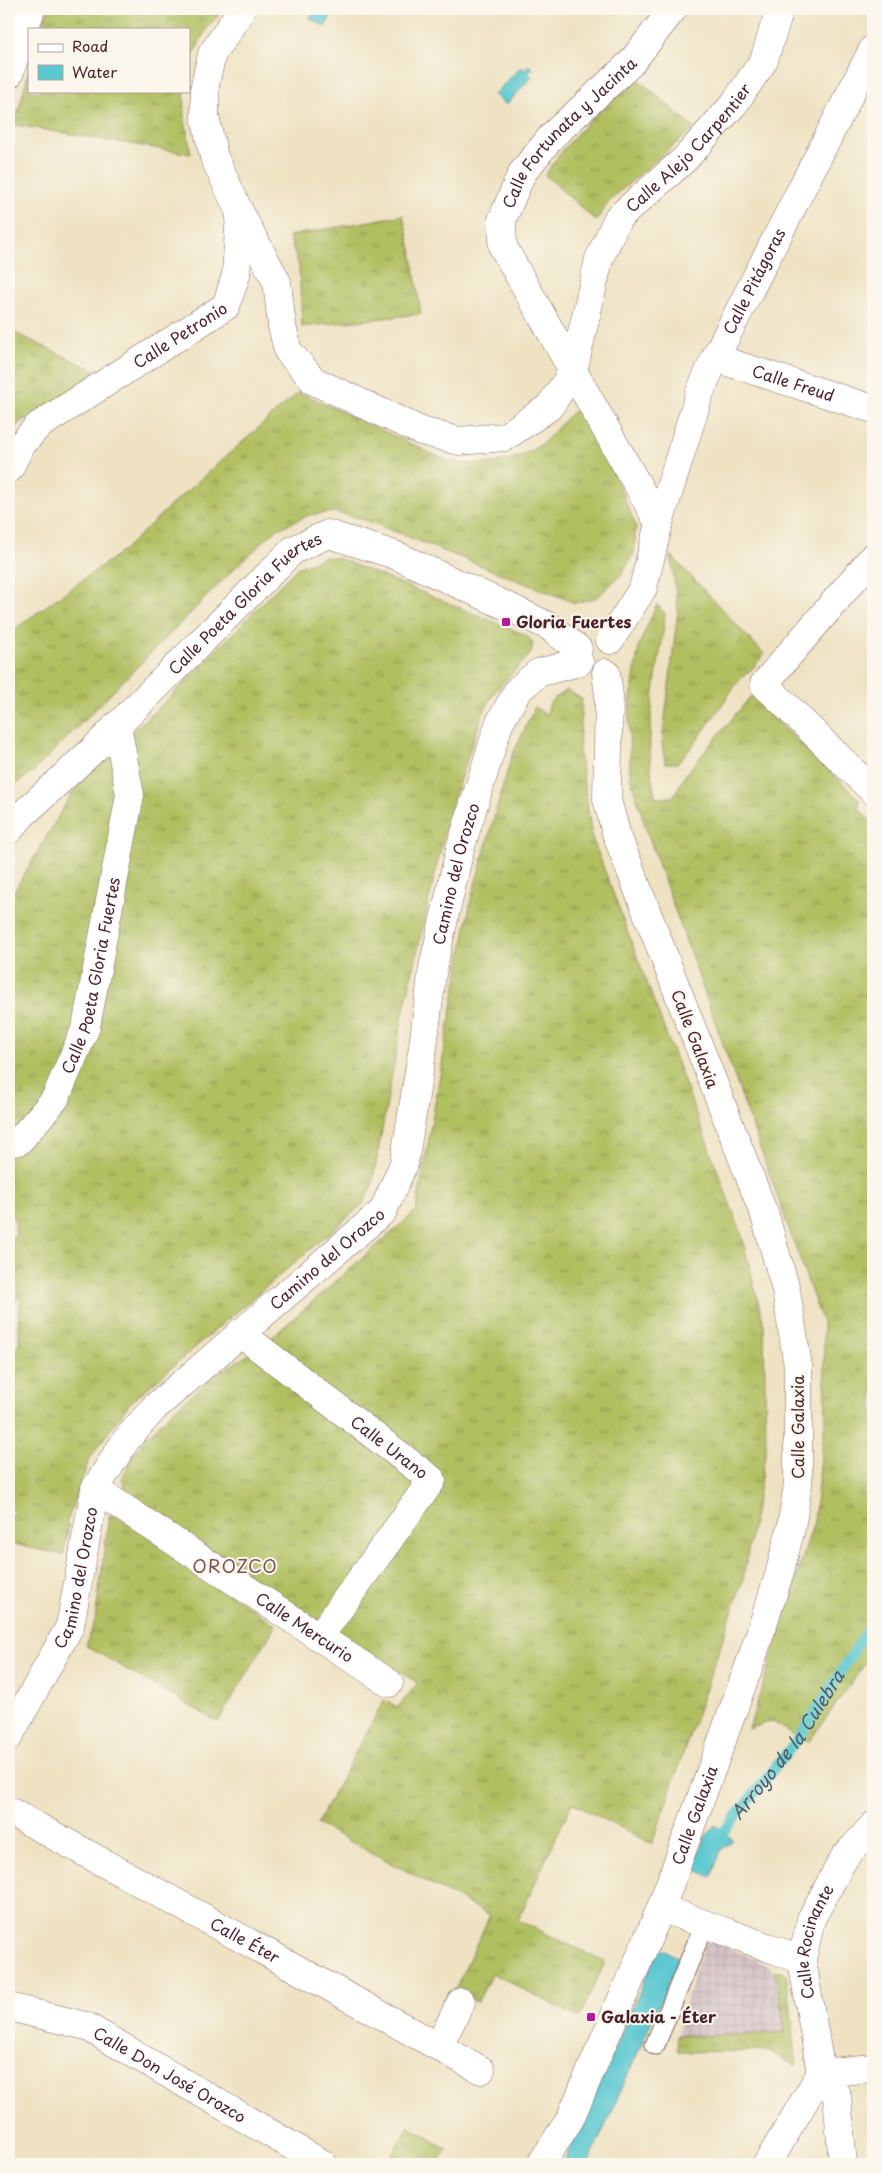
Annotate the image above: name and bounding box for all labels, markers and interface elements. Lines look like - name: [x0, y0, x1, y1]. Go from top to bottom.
- legend: [28, 28, 190, 92]
- text: Road: [72, 34, 108, 57]
- street label: Calle Fortunata y Jacinta: [495, 51, 641, 212]
- text: Water: [72, 60, 117, 83]
- street label: Calle Alejo Carpentier: [620, 77, 756, 217]
- street label: Calle Pitágoras: [716, 224, 790, 338]
- street label: Calle Petronio: [128, 295, 232, 373]
- street label: Calle Freud: [749, 358, 838, 407]
- street label: Calle Poeta Gloria Fuertes: [162, 526, 325, 679]
- place label: Gloria Fuertes: [516, 609, 631, 633]
- marker: Gloria Fuertes: [500, 616, 512, 628]
- street label: Camino del Orozco: [425, 800, 485, 947]
- street label: Calle Poeta Gloria Fuertes: [54, 875, 125, 1077]
- street label: Calle Galaxia: [666, 986, 726, 1092]
- street label: Camino del Orozco: [264, 1202, 390, 1315]
- street label: Calle Galaxia: [785, 1375, 809, 1479]
- street label: Calle Urano: [346, 1409, 434, 1484]
- street label: Camino del Orozco: [47, 1505, 103, 1653]
- district label: OROZCO: [192, 1552, 278, 1579]
- street label: Calle Mercurio: [251, 1585, 359, 1668]
- water label: Arroyo de la Culebra: [723, 1664, 851, 1825]
- street label: Calle Galaxia: [665, 1762, 723, 1868]
- street label: Calle Rocinante: [789, 1879, 839, 2001]
- street label: Calle Éter: [206, 1911, 285, 1969]
- place label: Galaxia - Éter: [601, 2004, 717, 2028]
- marker: Galaxia - Éter: [585, 2011, 597, 2023]
- street label: Calle Don José Orozco: [89, 2020, 251, 2128]

